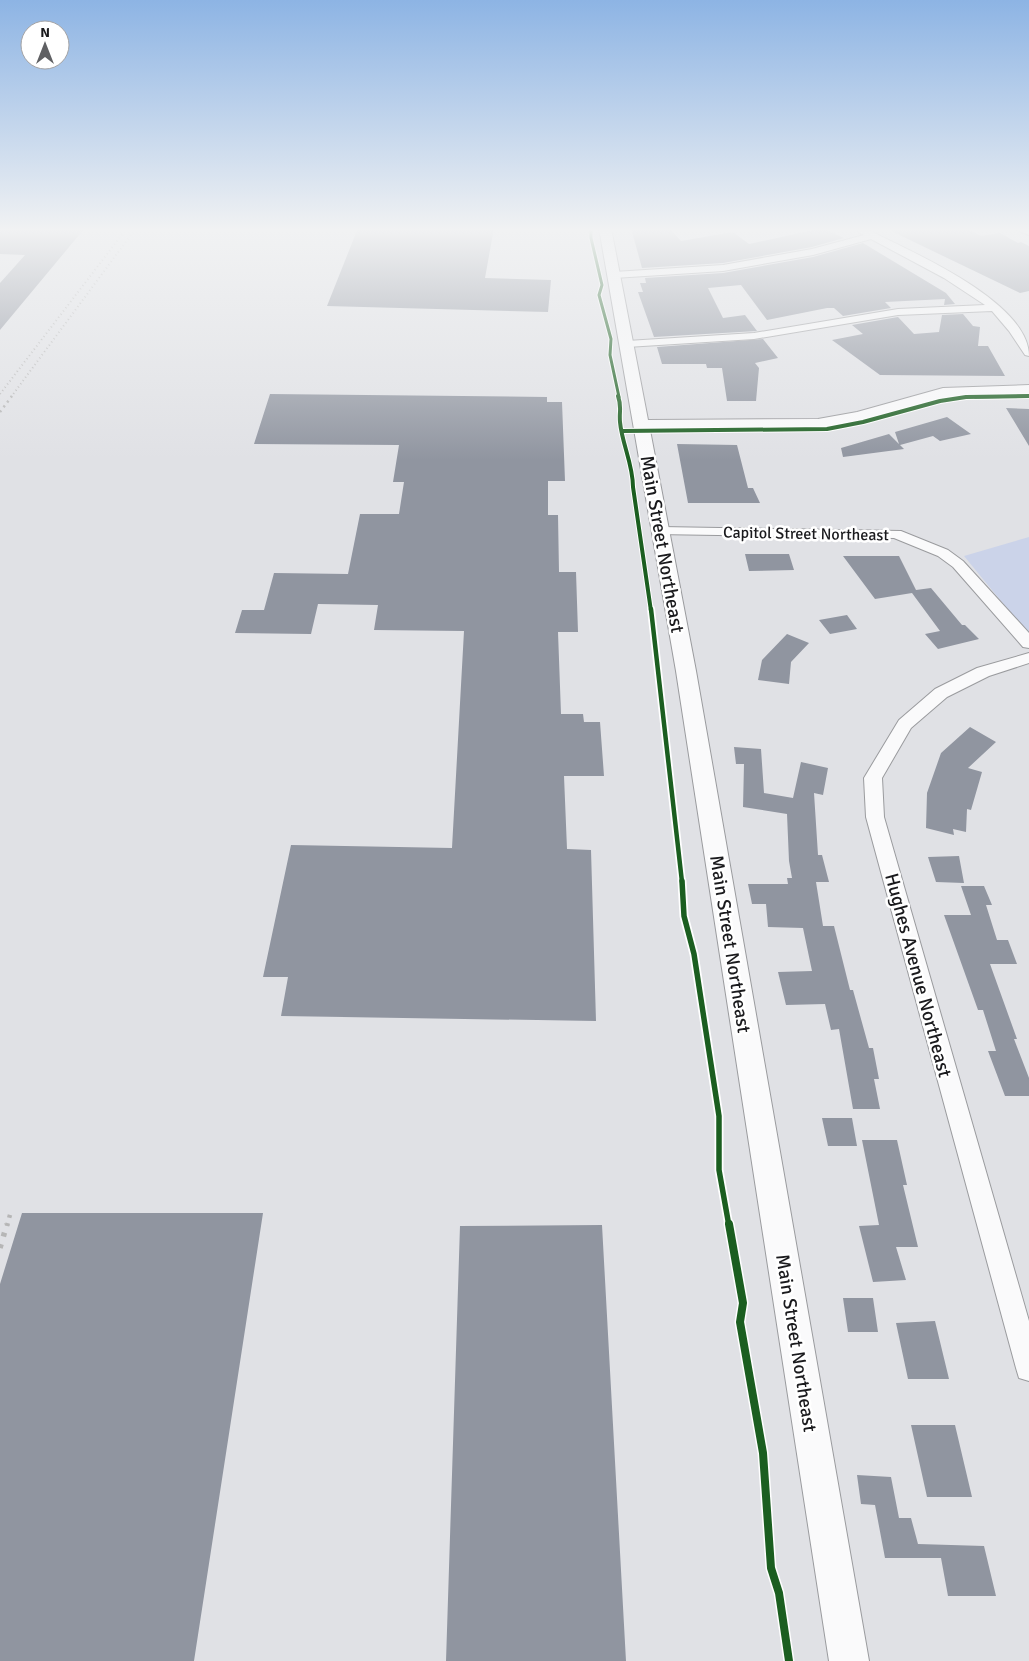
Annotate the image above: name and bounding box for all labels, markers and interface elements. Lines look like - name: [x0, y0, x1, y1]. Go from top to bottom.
- north arrow: [20, 20, 70, 70]
- text: N: [40, 24, 50, 41]
- street label: Main Street Northeast: [635, 454, 689, 635]
- street label: Capitol Street Northeast: [723, 523, 890, 545]
- street label: Main Street Northeast: [704, 854, 756, 1035]
- street label: Hughes Avenue Northeast: [879, 870, 957, 1080]
- street label: Main Street Northeast: [770, 1253, 822, 1434]

